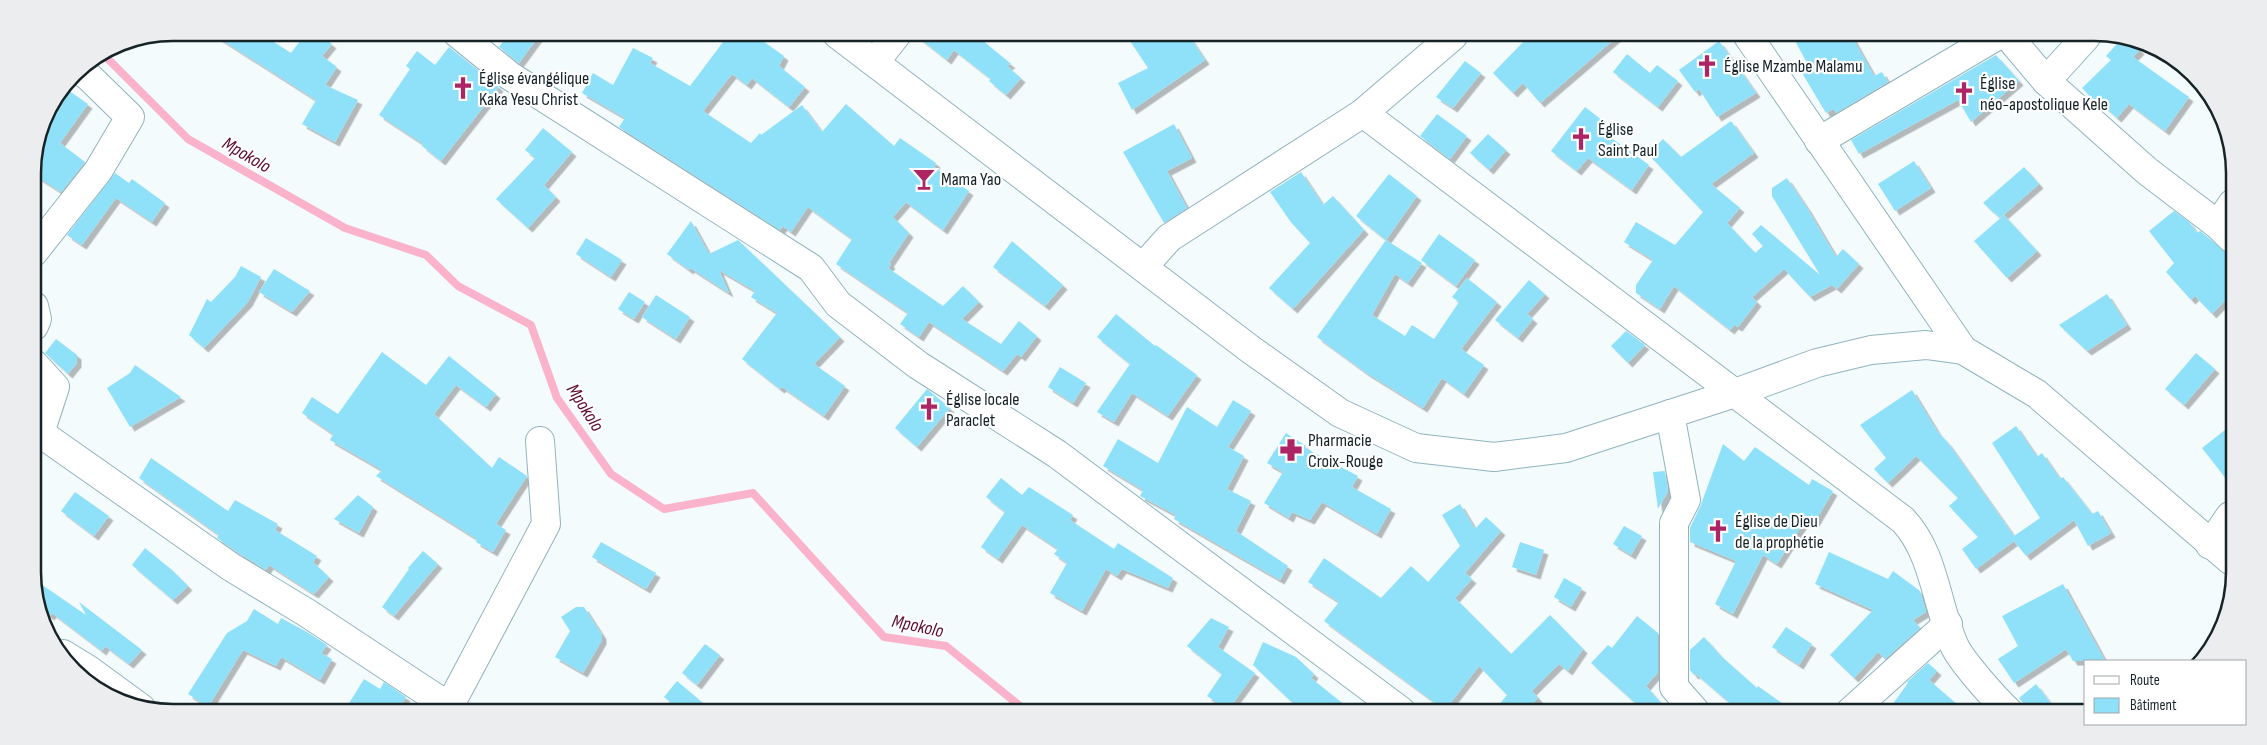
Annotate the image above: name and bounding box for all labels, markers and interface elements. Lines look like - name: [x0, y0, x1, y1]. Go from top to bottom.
- church icon: Église Mzambe Malamu: [1694, 53, 1720, 79]
- place label: Église Mzambe Malamu: [1724, 56, 1862, 77]
- place label: Église évangélique Kaka Yesu Christ: [479, 68, 589, 110]
- place label: Église néo-apostolique Kele: [1980, 73, 2108, 115]
- church icon: Église évangélique Kaka Yesu Christ: [450, 75, 476, 101]
- church icon: Église néo-apostolique Kele: [1951, 80, 1977, 106]
- place label: Église Saint Paul: [1598, 119, 1657, 161]
- church icon: Église Saint Paul: [1568, 126, 1594, 152]
- water label: Mpokolo: [218, 132, 275, 178]
- bar icon: Mama Yao: [911, 166, 937, 192]
- place label: Mama Yao: [941, 169, 1001, 190]
- water label: Mpokolo: [561, 380, 609, 436]
- place label: Église locale Paraclet: [946, 389, 1020, 431]
- church icon: Église locale Paraclet: [916, 396, 942, 422]
- place label: Pharmacie Croix-Rouge: [1308, 430, 1383, 472]
- pharmacy icon: Pharmacie Croix-Rouge: [1278, 437, 1304, 463]
- place label: Église de Dieu de la prophétie: [1735, 511, 1824, 553]
- church icon: Église de Dieu de la prophétie: [1705, 518, 1731, 544]
- water label: Mpokolo: [890, 610, 946, 643]
- legend: [2084, 660, 2247, 725]
- text: Route: [2130, 671, 2160, 690]
- text: Bâtiment: [2130, 696, 2177, 715]

